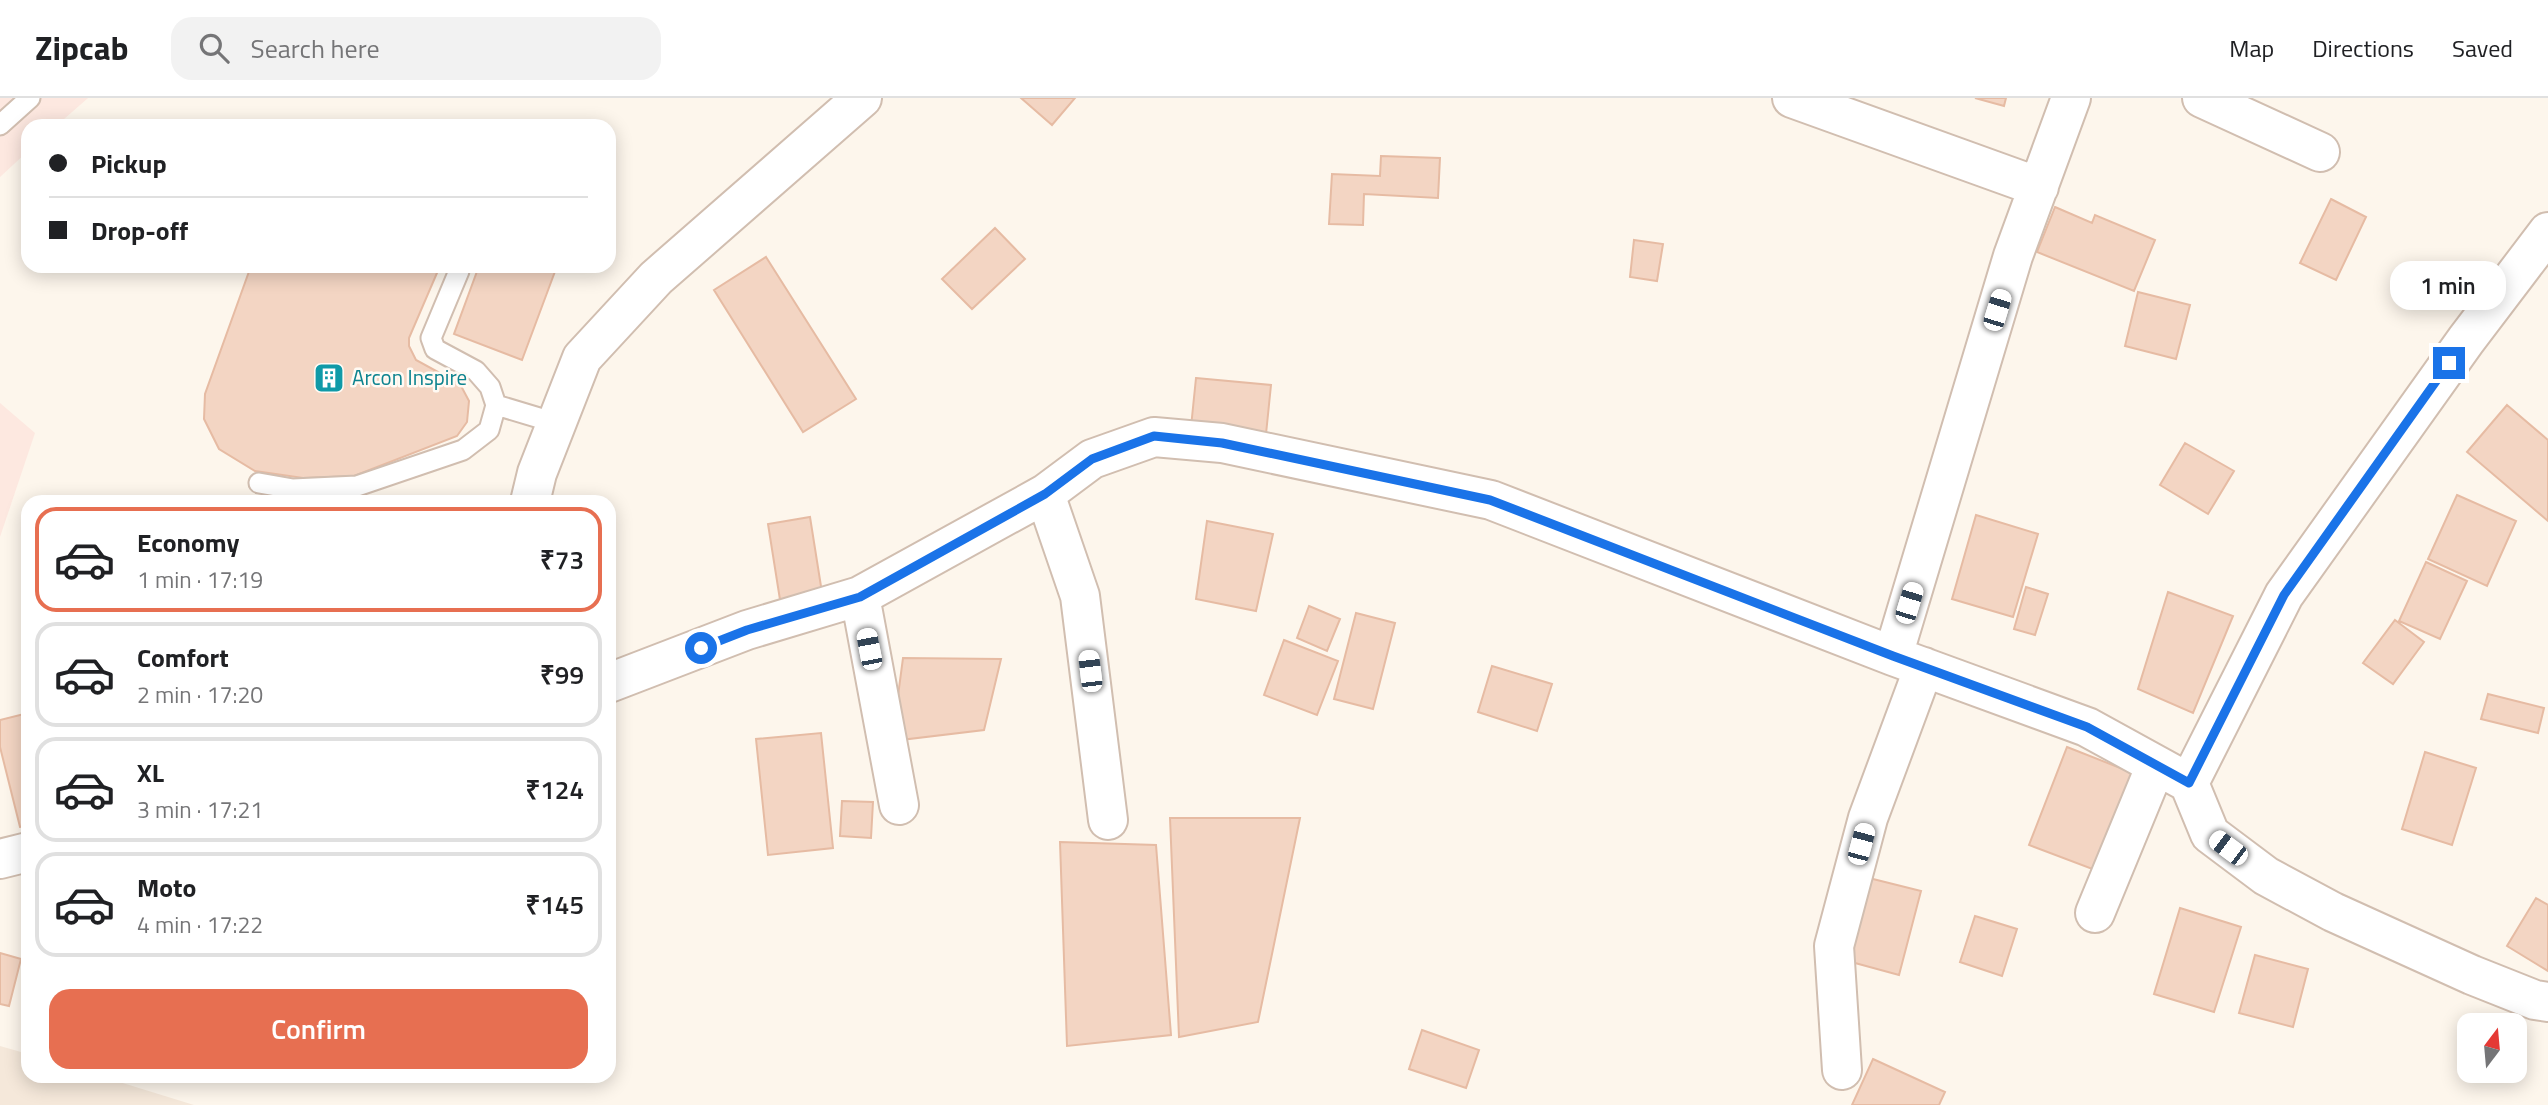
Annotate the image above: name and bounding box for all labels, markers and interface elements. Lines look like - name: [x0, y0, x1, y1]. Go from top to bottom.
- search box: [171, 17, 661, 80]
- text: Zipcab: [35, 23, 129, 73]
- icon: search: [195, 29, 233, 67]
- text: Search here: [251, 29, 380, 68]
- text: Map: [2229, 30, 2274, 66]
- text: Directions: [2312, 30, 2414, 66]
- text: Saved: [2452, 30, 2513, 66]
- text: Pickup: [91, 144, 167, 183]
- text: Drop-off: [91, 211, 188, 250]
- callout: 1 min: [2391, 261, 2507, 310]
- text: 1 min: [2420, 268, 2476, 303]
- car: [1981, 287, 2014, 333]
- route end: [2433, 347, 2465, 379]
- building icon: Arcon Inspire: [312, 361, 346, 395]
- place label: Arcon Inspire: [352, 361, 467, 393]
- text: Economy: [137, 523, 239, 562]
- icon: car: [53, 528, 116, 591]
- text: ₹73: [540, 540, 584, 579]
- text: 1 min · 17:19: [137, 562, 263, 597]
- car: [1893, 580, 1926, 626]
- car: [855, 626, 884, 672]
- route start: [685, 632, 717, 664]
- text: Comfort: [137, 638, 229, 677]
- icon: car: [53, 643, 116, 706]
- car: [1078, 649, 1103, 693]
- text: ₹99: [540, 655, 584, 694]
- text: 2 min · 17:20: [137, 677, 263, 712]
- text: XL: [137, 753, 164, 792]
- icon: car: [53, 758, 116, 821]
- text: ₹124: [525, 770, 584, 809]
- text: 3 min · 17:21: [137, 792, 263, 827]
- car: [1846, 821, 1877, 867]
- car: [2205, 827, 2252, 869]
- text: Moto: [137, 868, 196, 907]
- icon: car: [53, 873, 116, 936]
- text: ₹145: [525, 885, 584, 924]
- text: 4 min · 17:22: [137, 907, 263, 942]
- button: Confirm: [49, 989, 588, 1069]
- north arrow: [2457, 1013, 2527, 1083]
- map controls: [2457, 1013, 2527, 1083]

